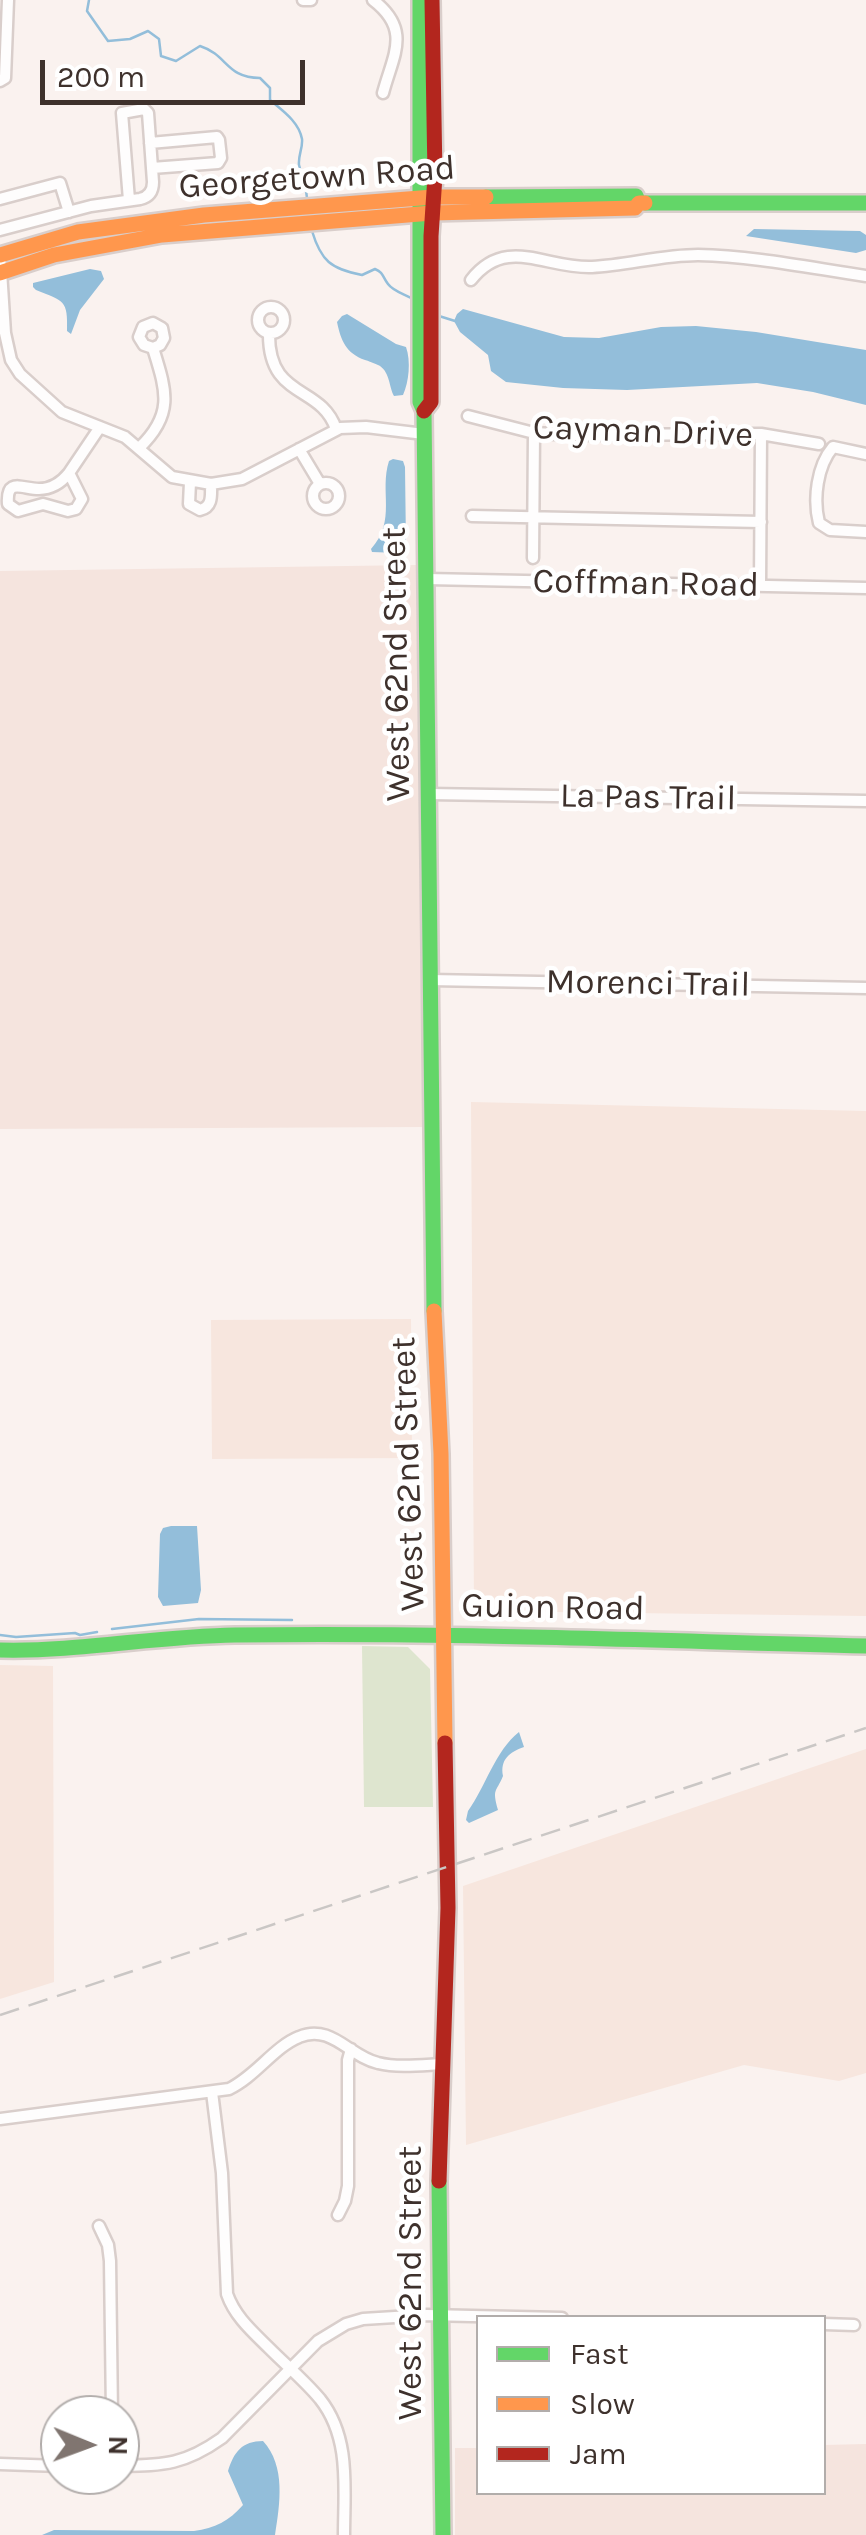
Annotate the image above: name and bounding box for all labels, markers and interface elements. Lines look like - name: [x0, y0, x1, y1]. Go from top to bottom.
- scale bar: [45, 40, 310, 102]
- text: 200 m: [57, 59, 145, 95]
- street label: Georgetown Road: [177, 147, 457, 209]
- street label: Cayman Drive: [532, 407, 754, 457]
- street label: West 62nd Street: [374, 526, 420, 802]
- street label: Coffman Road: [532, 561, 760, 607]
- street label: La Pas Trail: [559, 775, 737, 821]
- street label: Morenci Trail: [545, 961, 751, 1007]
- street label: West 62nd Street: [383, 1336, 435, 1612]
- street label: Guion Road: [461, 1585, 645, 1631]
- street label: West 62nd Street: [390, 2146, 432, 2420]
- legend: [476, 2315, 826, 2495]
- text: Fast: [570, 2336, 629, 2372]
- text: Slow: [570, 2386, 635, 2422]
- north arrow: [40, 2395, 140, 2495]
- text: N: [102, 2435, 135, 2456]
- text: Jam: [570, 2436, 627, 2472]

